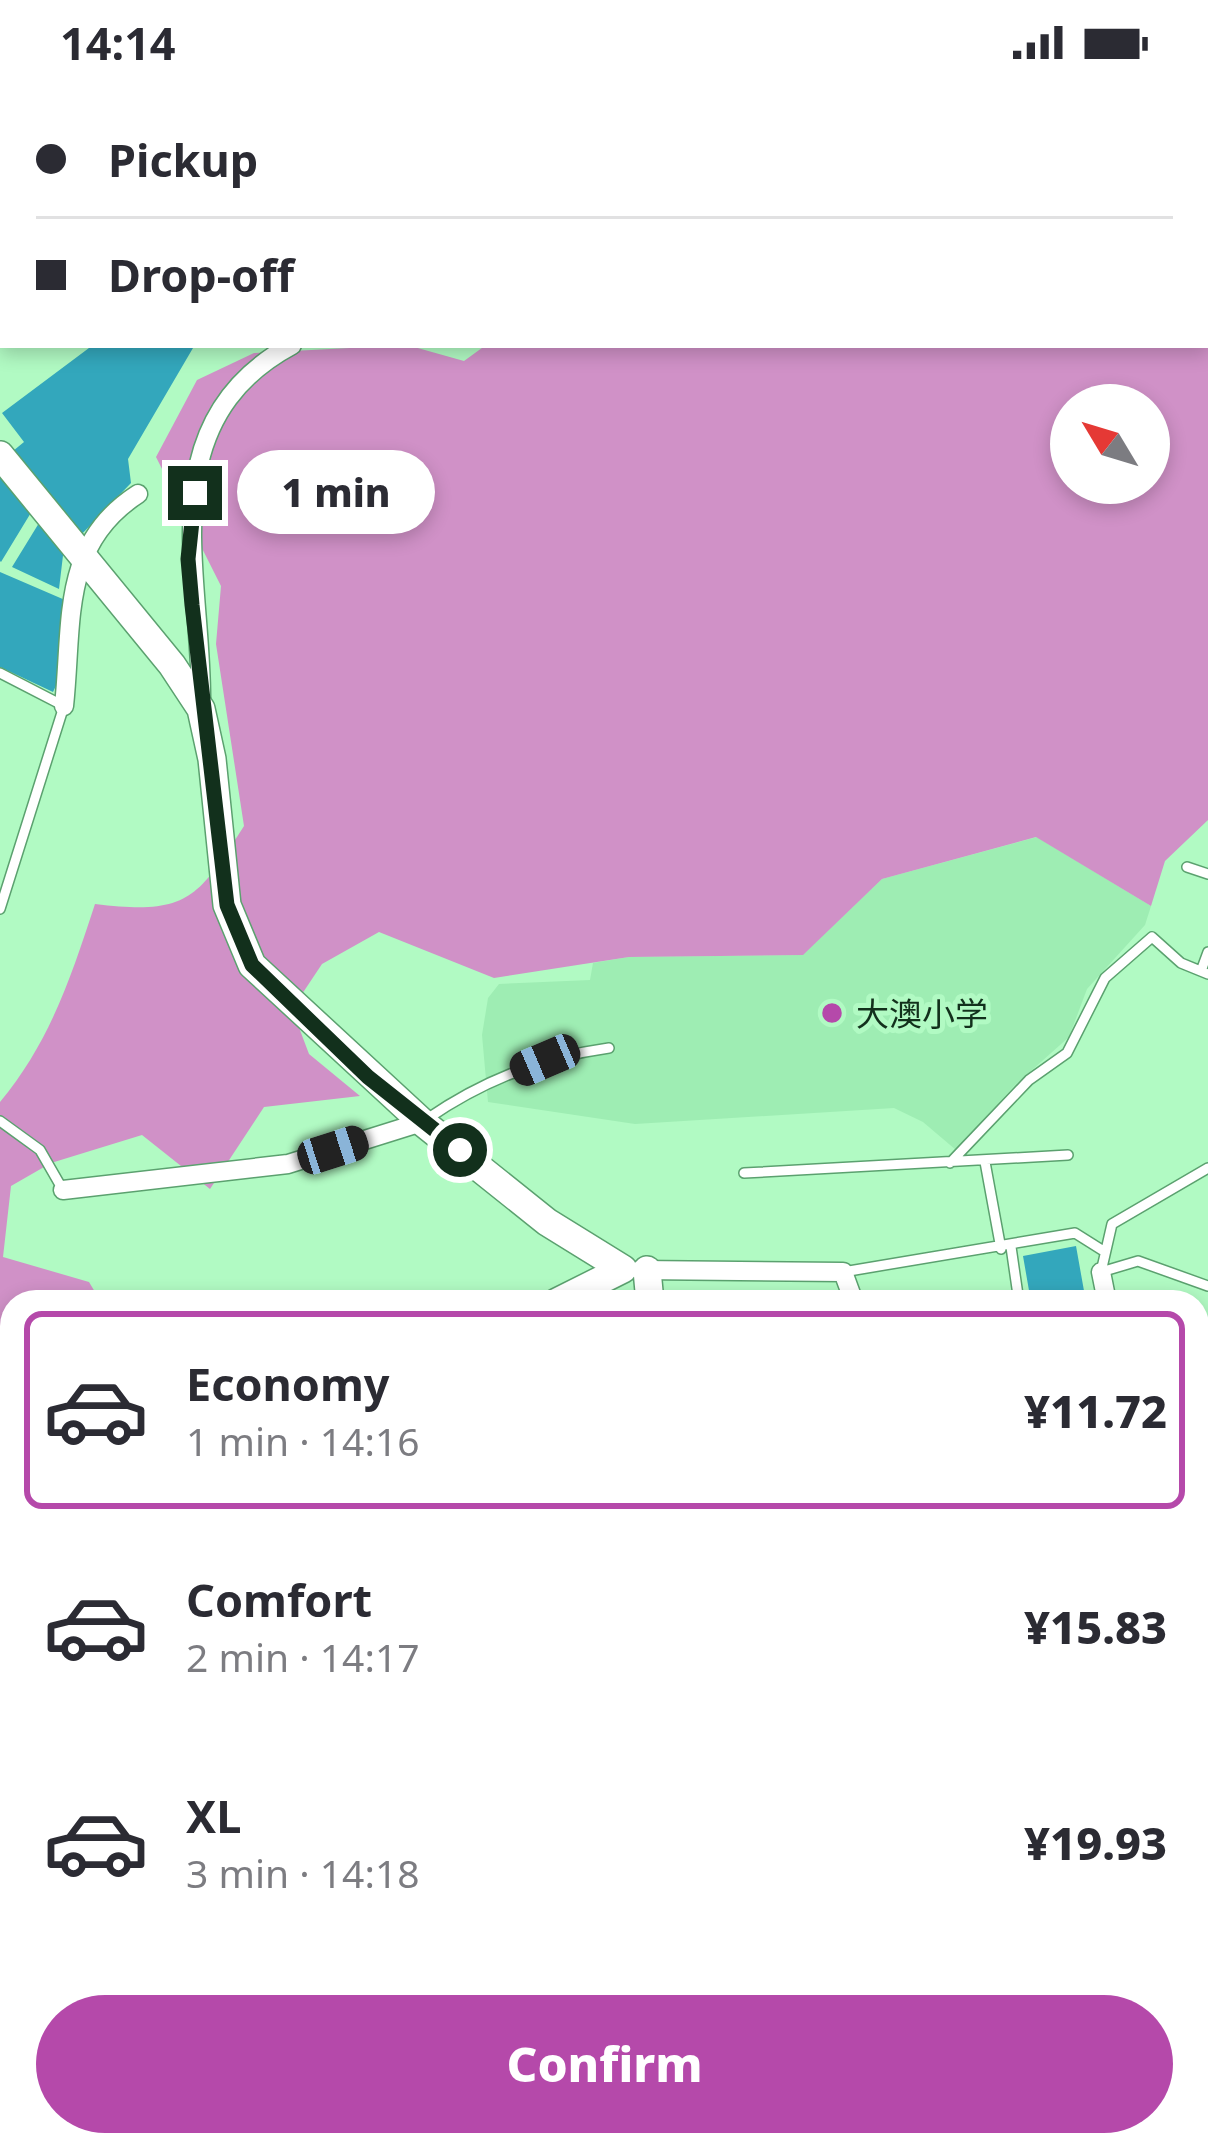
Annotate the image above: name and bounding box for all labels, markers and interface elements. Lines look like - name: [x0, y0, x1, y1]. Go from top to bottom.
- text: 14:14: [60, 12, 176, 73]
- text: Pickup: [108, 129, 258, 190]
- text: Drop-off: [108, 244, 294, 305]
- north arrow: [1050, 384, 1170, 504]
- map controls: [1050, 384, 1170, 504]
- callout: 1 min: [237, 451, 435, 535]
- text: 1 min: [282, 465, 390, 518]
- route end: [168, 466, 222, 520]
- place label: 大澳小学: [856, 991, 988, 1036]
- marker: 大澳小学: [819, 1000, 845, 1026]
- car: [505, 1029, 585, 1091]
- car: [293, 1122, 373, 1178]
- route start: [433, 1123, 487, 1177]
- text: Economy: [186, 1353, 390, 1414]
- icon: car: [42, 1356, 150, 1464]
- text: ¥11.72: [1024, 1380, 1167, 1441]
- text: 1 min · 14:16: [186, 1414, 420, 1467]
- text: Comfort: [186, 1569, 372, 1630]
- icon: car: [42, 1572, 150, 1680]
- text: ¥15.83: [1024, 1596, 1167, 1657]
- text: 2 min · 14:17: [186, 1630, 420, 1683]
- text: XL: [186, 1785, 241, 1846]
- icon: car: [42, 1788, 150, 1896]
- text: ¥19.93: [1024, 1812, 1167, 1873]
- text: 3 min · 14:18: [186, 1846, 420, 1899]
- button: Confirm: [36, 1995, 1173, 2133]

